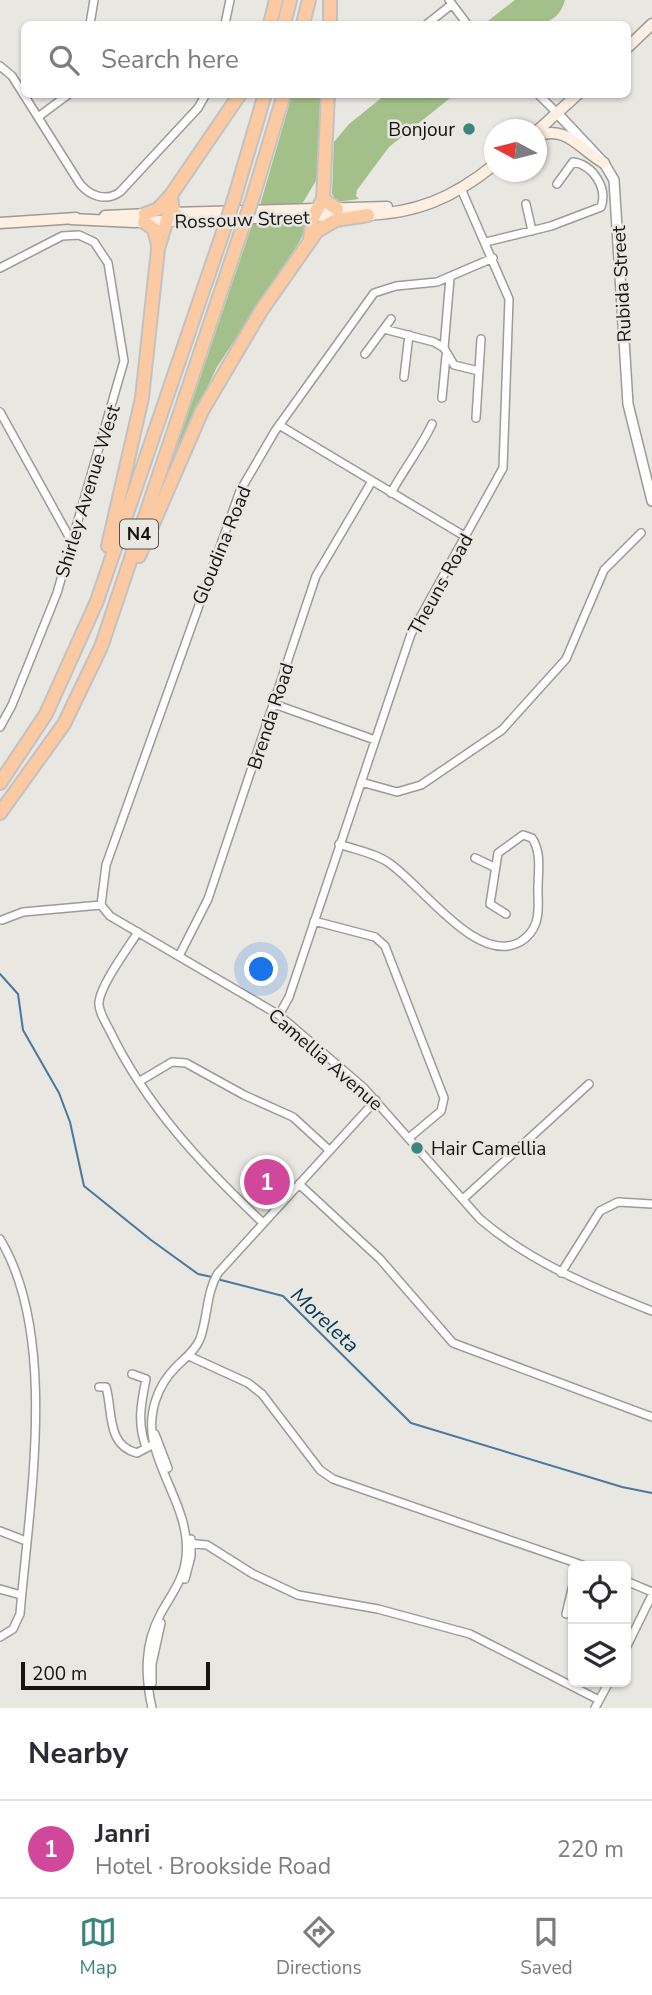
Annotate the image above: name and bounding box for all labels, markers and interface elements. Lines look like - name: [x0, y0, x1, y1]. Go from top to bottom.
- search box: [21, 21, 631, 98]
- icon: search: [45, 41, 83, 79]
- text: Search here: [101, 42, 239, 77]
- place label: Bonjour: [388, 117, 455, 143]
- north arrow: [484, 119, 547, 182]
- marker: Bonjour: [461, 121, 477, 137]
- street label: Rossouw Street: [174, 205, 310, 235]
- street label: Rubida Street: [606, 225, 638, 343]
- street label: Shirley Avenue West: [49, 402, 127, 581]
- street label: Gloudina Road: [186, 482, 258, 609]
- road number: N4: [120, 520, 158, 548]
- street label: Theuns Road: [402, 529, 479, 640]
- street label: Brenda Road: [241, 660, 300, 773]
- your location: [244, 952, 278, 986]
- street label: Camellia Avenue: [262, 1003, 388, 1117]
- place label: Hair Camellia: [431, 1136, 546, 1162]
- marker: Hair Camellia: [409, 1140, 425, 1156]
- pin: 1: [244, 1156, 290, 1208]
- water label: Moreleta: [285, 1281, 365, 1359]
- map controls: [568, 1561, 631, 1687]
- button: locate: [568, 1561, 631, 1624]
- button: layers: [568, 1624, 631, 1687]
- scale bar: [21, 1659, 210, 1691]
- text: 200 m: [32, 1661, 87, 1687]
- text: Nearby: [28, 1733, 128, 1774]
- text: Janri: [95, 1816, 150, 1851]
- text: 1: [44, 1834, 58, 1865]
- text: 220 m: [557, 1834, 624, 1865]
- text: Hotel · Brookside Road: [95, 1851, 331, 1882]
- tab: Map: [79, 1913, 117, 1981]
- tab: Directions: [276, 1913, 362, 1981]
- tab: Saved: [520, 1913, 573, 1981]

